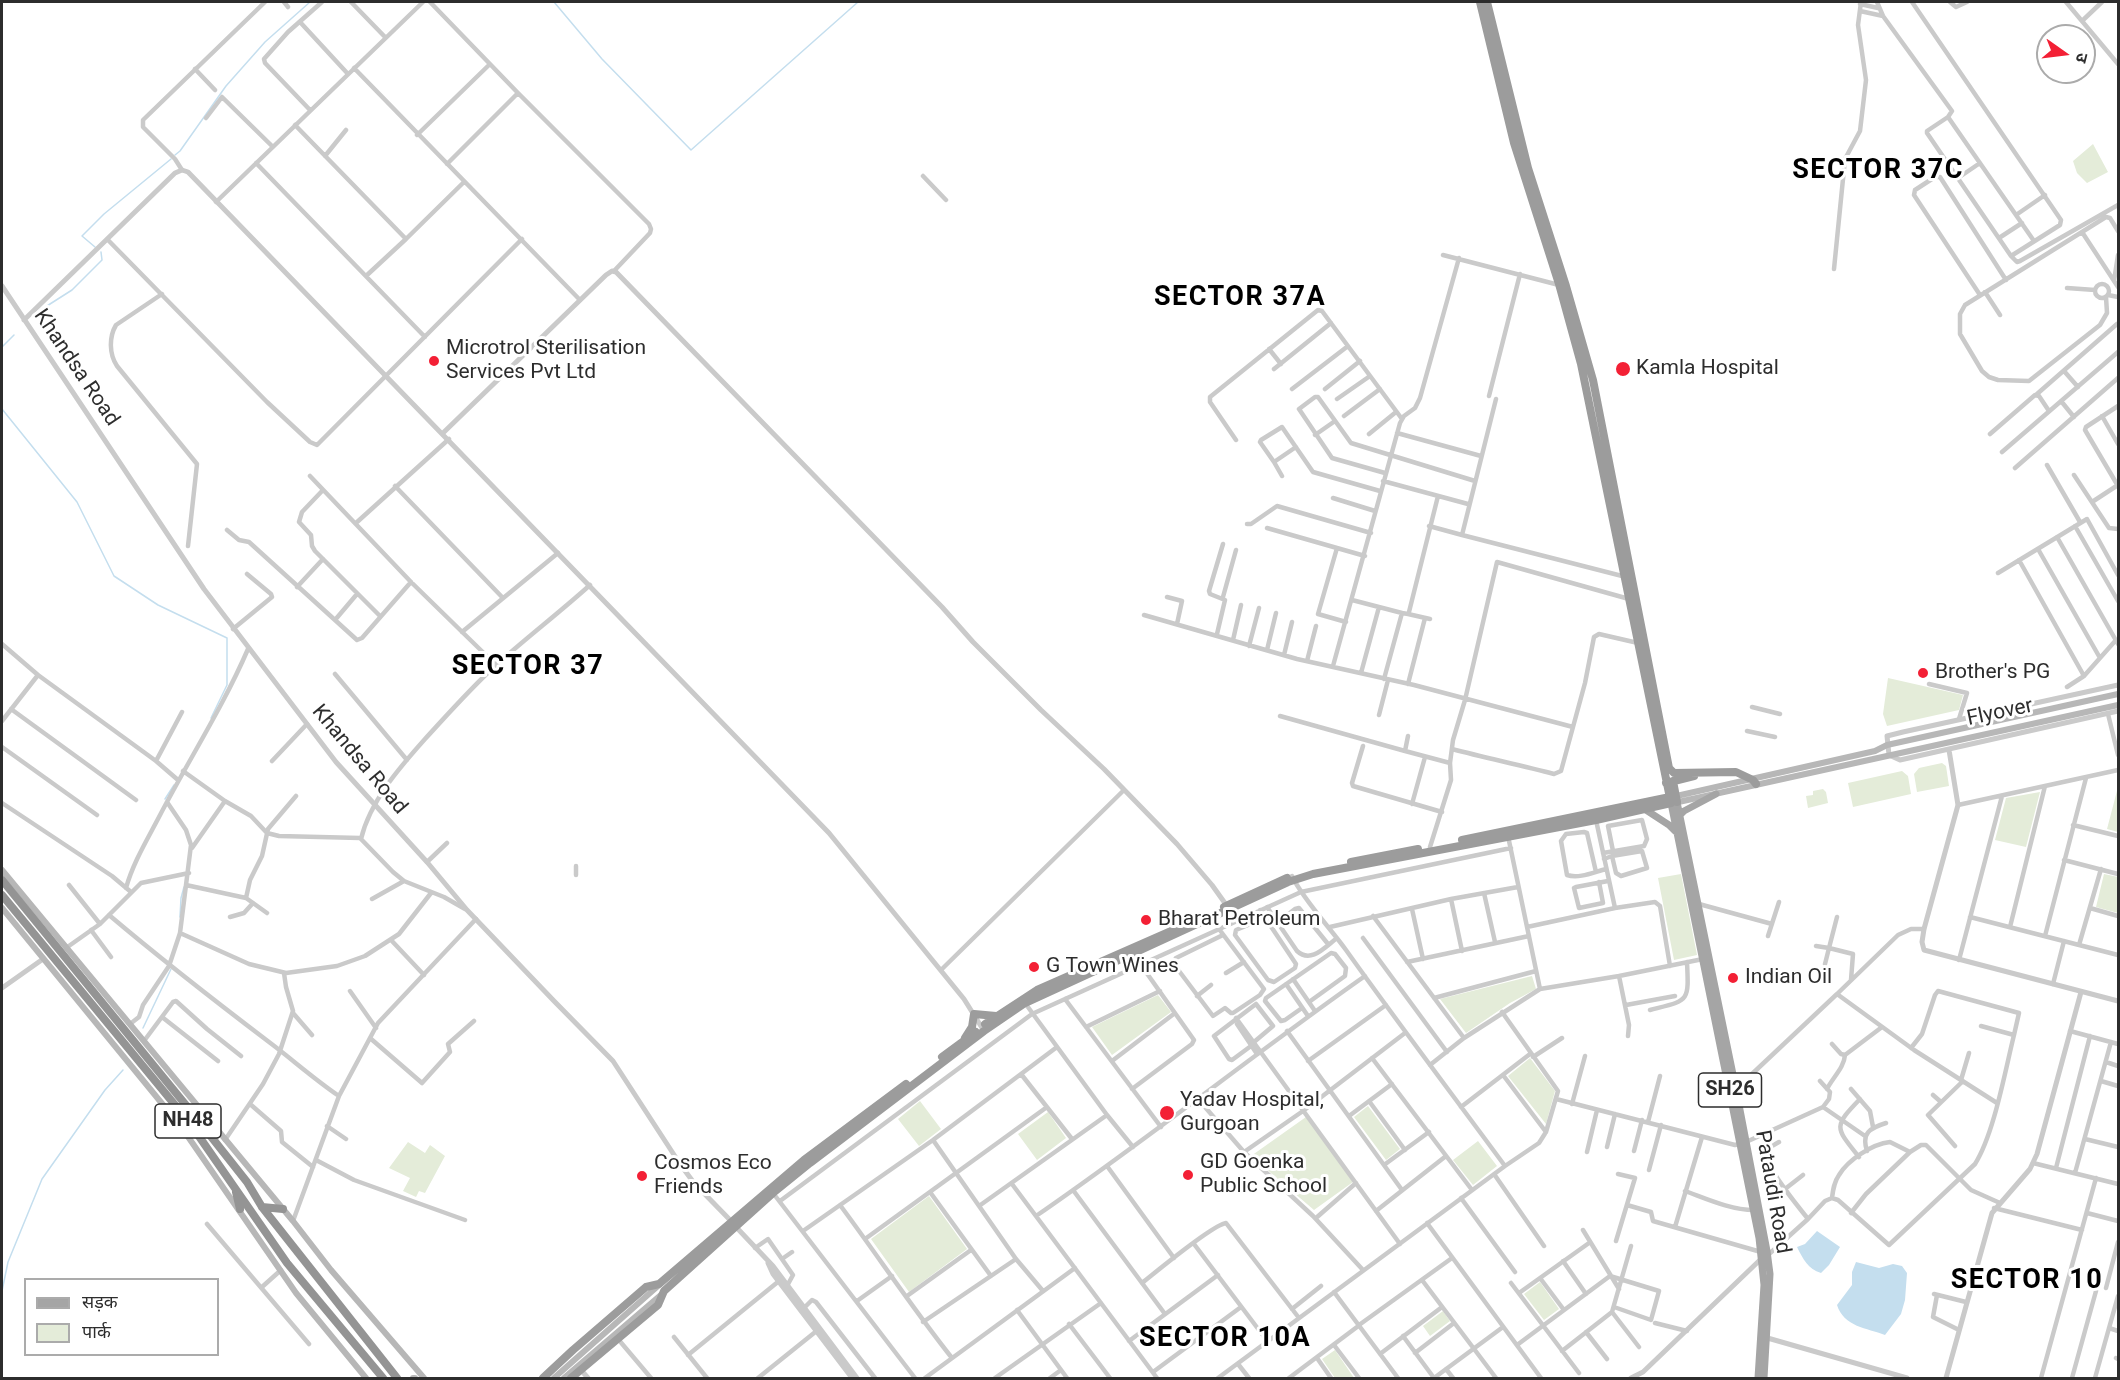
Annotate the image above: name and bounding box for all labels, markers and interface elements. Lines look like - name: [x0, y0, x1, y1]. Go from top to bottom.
- north arrow: [2036, 24, 2096, 84]
- text: उ: [2072, 51, 2092, 65]
- district label: SECTOR 37C: [1792, 155, 1964, 187]
- district label: SECTOR 37A: [1154, 282, 1326, 314]
- street label: Khandsa Road: [28, 305, 124, 431]
- place label: Microtrol Sterilisation Services Pvt Ltd: [446, 336, 646, 386]
- marker: Microtrol Sterilisation Services Pvt Ltd: [427, 354, 441, 368]
- place label: Kamla Hospital: [1636, 356, 1779, 382]
- marker: Kamla Hospital: [1614, 360, 1632, 378]
- district label: SECTOR 37: [452, 651, 604, 683]
- place label: Brother's PG: [1935, 660, 2050, 686]
- marker: Brother's PG: [1916, 666, 1930, 680]
- street label: Flyover: [1965, 694, 2035, 732]
- street label: Khandsa Road: [306, 700, 412, 820]
- place label: Bharat Petroleum: [1158, 907, 1321, 933]
- marker: Bharat Petroleum: [1139, 913, 1153, 927]
- place label: G Town Wines: [1046, 954, 1179, 980]
- marker: G Town Wines: [1027, 960, 1041, 974]
- place label: Indian Oil: [1745, 965, 1832, 991]
- marker: Indian Oil: [1726, 971, 1740, 985]
- road number: SH26: [1698, 1073, 1762, 1107]
- place label: Yadav Hospital, Gurgoan: [1180, 1088, 1324, 1138]
- road number: NH48: [155, 1104, 221, 1138]
- marker: Yadav Hospital, Gurgoan: [1158, 1104, 1176, 1122]
- street label: Pataudi Road: [1749, 1128, 1795, 1256]
- place label: GD Goenka Public School: [1200, 1150, 1327, 1200]
- place label: Cosmos Eco Friends: [654, 1151, 772, 1201]
- marker: GD Goenka Public School: [1181, 1168, 1195, 1182]
- marker: Cosmos Eco Friends: [635, 1169, 649, 1183]
- district label: SECTOR 10: [1951, 1265, 2103, 1297]
- legend: [24, 1278, 219, 1356]
- text: सड़क: [82, 1291, 118, 1312]
- text: पार्क: [82, 1321, 111, 1342]
- district label: SECTOR 10A: [1139, 1323, 1311, 1355]

